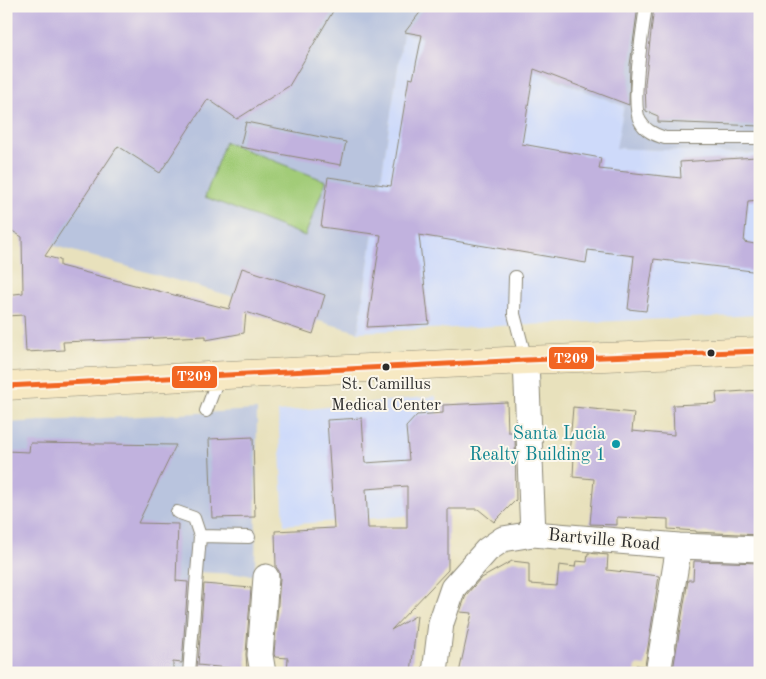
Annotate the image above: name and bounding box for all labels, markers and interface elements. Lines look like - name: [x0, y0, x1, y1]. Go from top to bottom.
- line badge: T209: [548, 346, 595, 370]
- unlabelled marker: [706, 348, 716, 358]
- text: T209: [554, 352, 588, 366]
- marker: St. Camillus Medical Center: [381, 362, 391, 372]
- line badge: T209: [171, 365, 218, 389]
- text: T209: [177, 370, 211, 384]
- place label: St. Camillus Medical Center: [331, 376, 441, 414]
- place label: Santa Lucia Realty Building 1: [469, 425, 606, 464]
- marker: Santa Lucia Realty Building 1: [610, 438, 622, 450]
- street label: Bartville Road: [547, 526, 661, 554]

